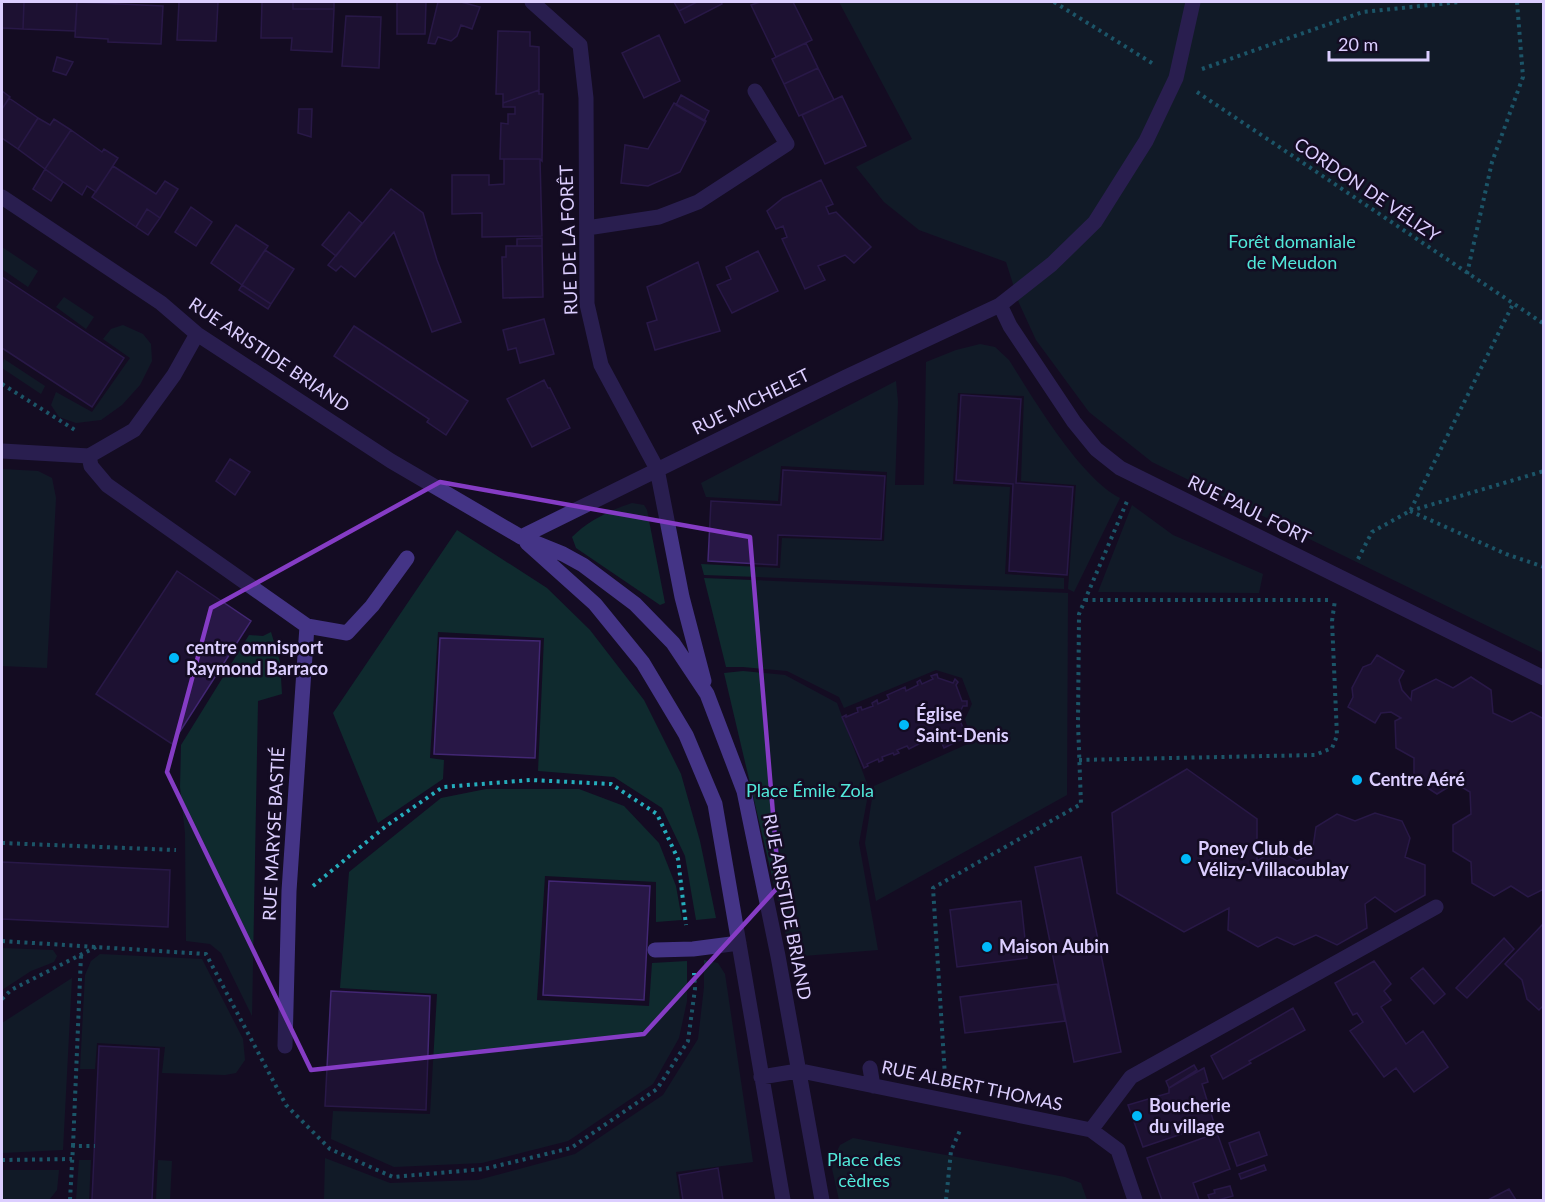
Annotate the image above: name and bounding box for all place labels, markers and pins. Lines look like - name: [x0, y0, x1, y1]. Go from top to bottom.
- place label: centre omnisport Raymond Barraco: [186, 636, 328, 679]
- marker: centre omnisport Raymond Barraco: [167, 651, 181, 665]
- place label: Église Saint-Denis: [916, 703, 1009, 746]
- marker: Église Saint-Denis: [897, 718, 911, 732]
- place label: Centre Aéré: [1369, 768, 1465, 790]
- marker: Centre Aéré: [1350, 773, 1364, 787]
- place label: Poney Club de Vélizy-Villacoublay: [1197, 837, 1349, 880]
- marker: Poney Club de Vélizy-Villacoublay: [1179, 852, 1193, 866]
- place label: Maison Aubin: [999, 935, 1109, 957]
- marker: Maison Aubin: [980, 940, 994, 954]
- place label: Boucherie du village: [1149, 1094, 1231, 1137]
- marker: Boucherie du village: [1130, 1109, 1144, 1123]

